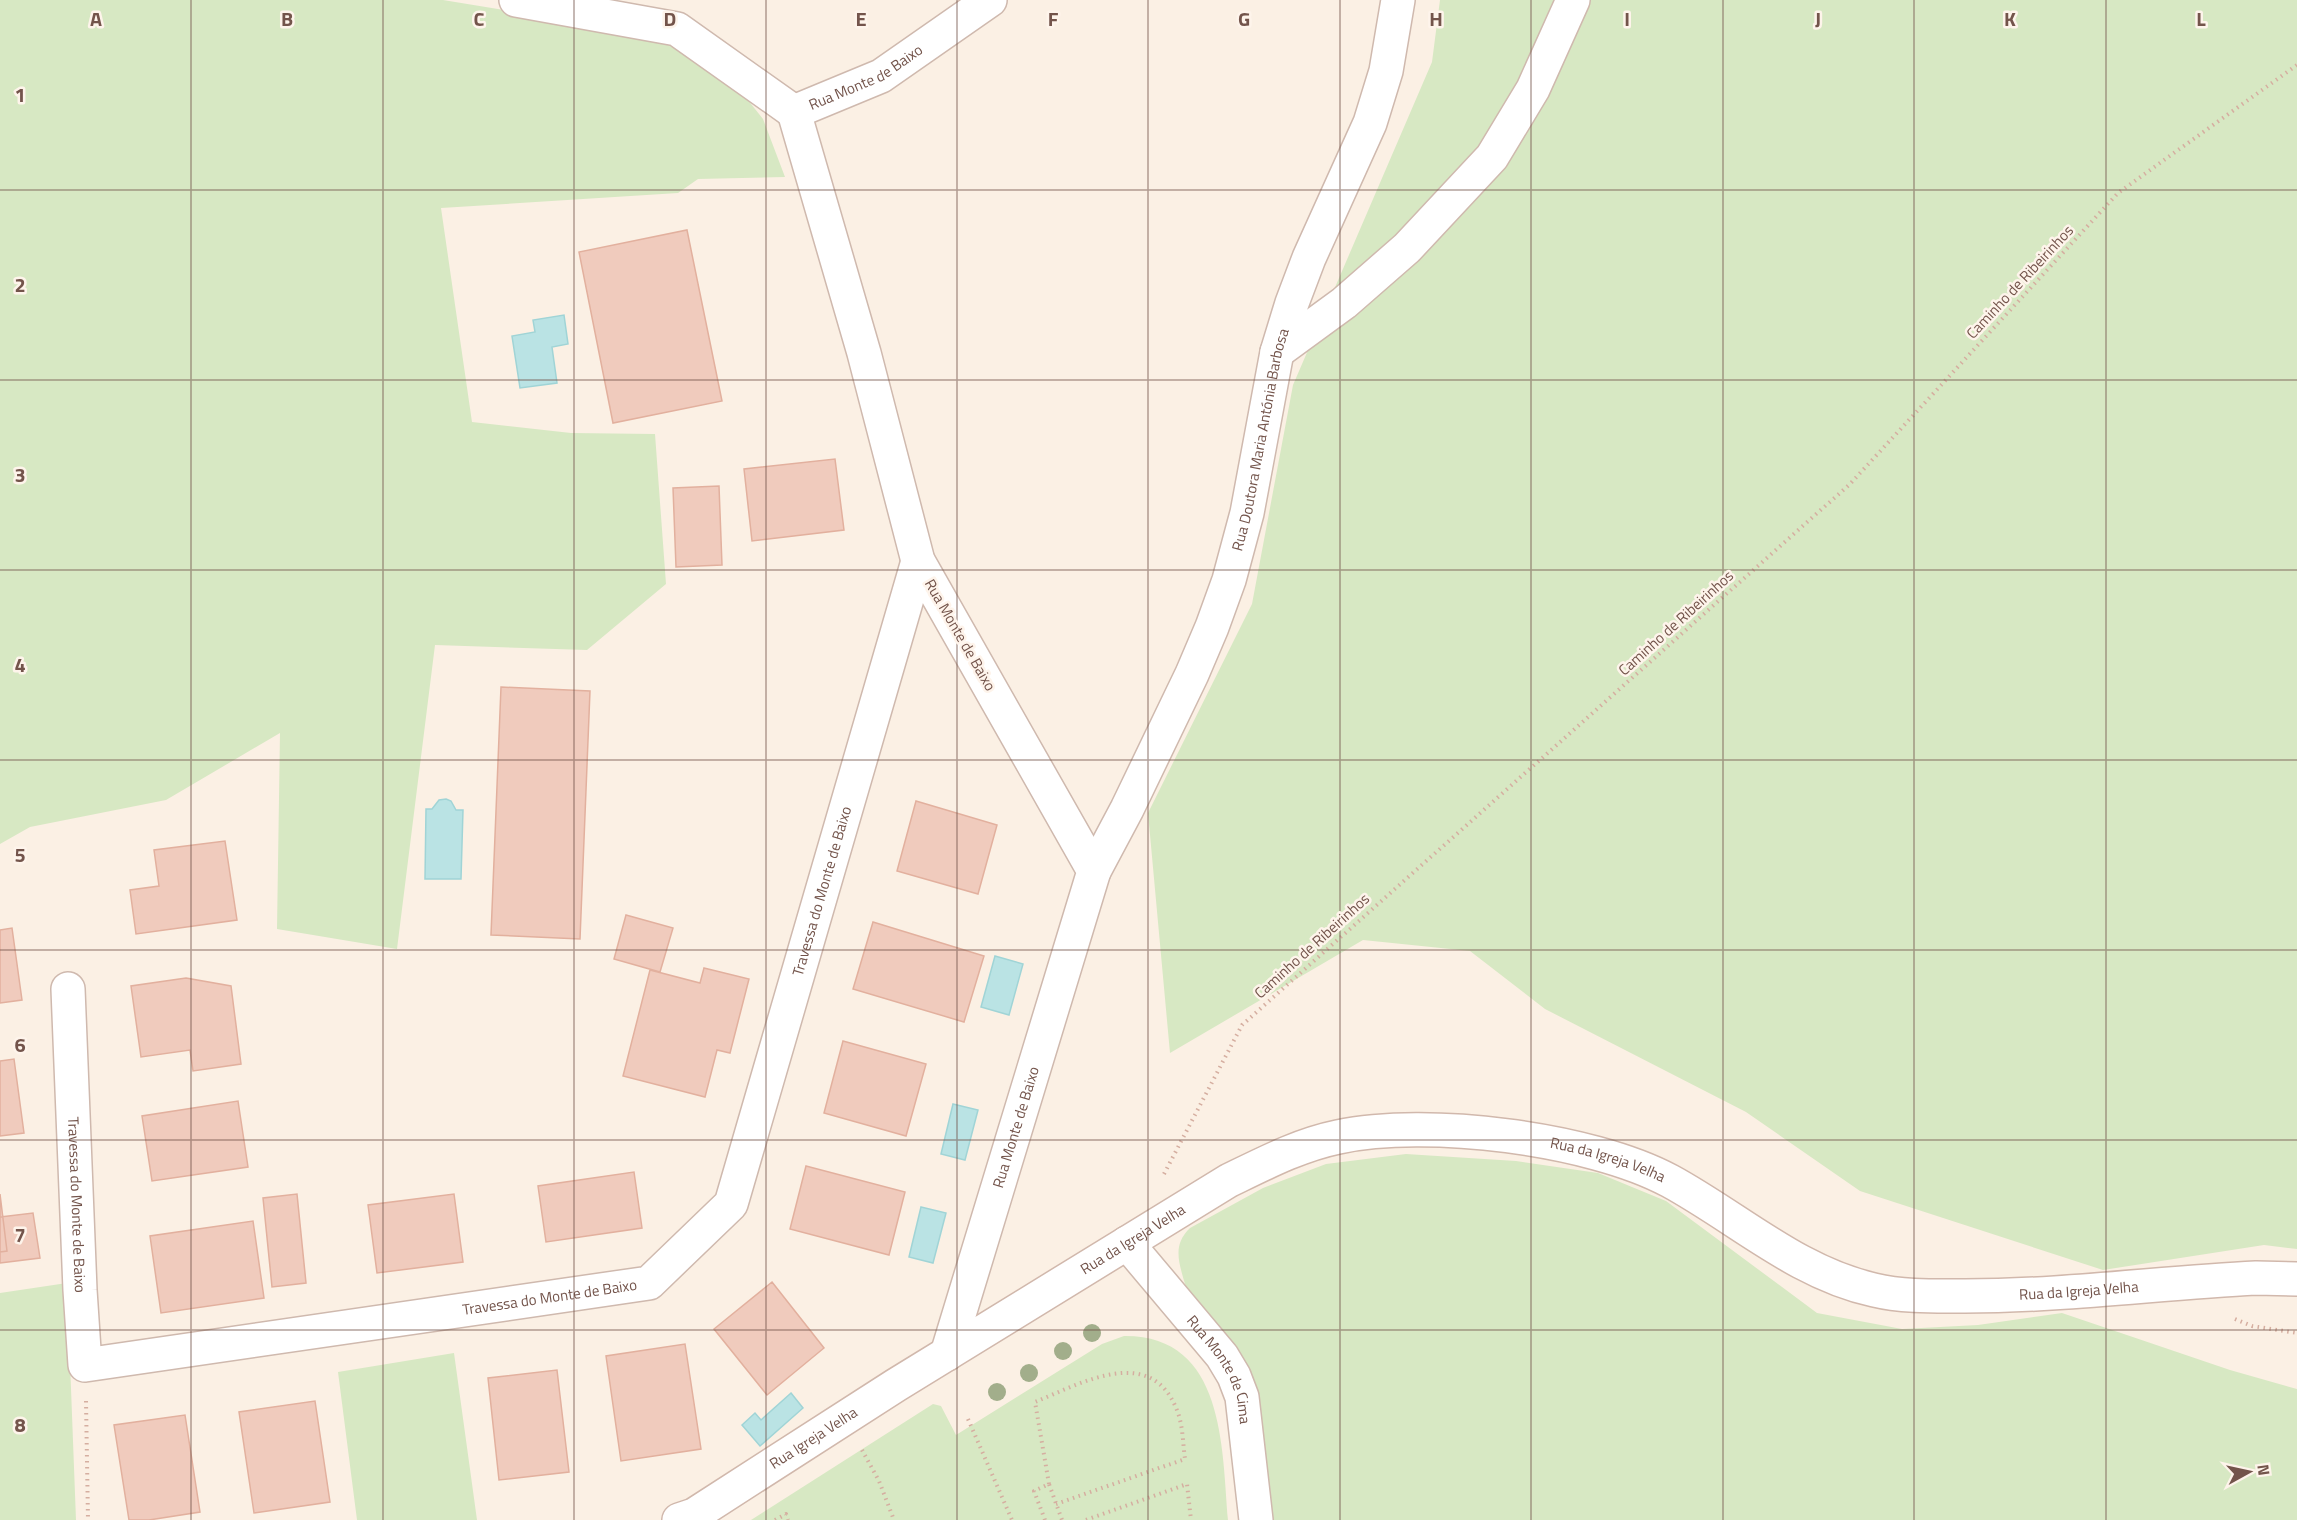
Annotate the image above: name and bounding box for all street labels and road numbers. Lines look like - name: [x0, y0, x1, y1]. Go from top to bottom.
- street label: Rua Monte de Baixo: [805, 38, 927, 116]
- street label: Caminho de Ribeirinhos: [1961, 220, 2079, 344]
- street label: Rua Doutora Maria Antónia Barbosa: [1225, 325, 1295, 553]
- street label: Caminho de Ribeirinhos: [1613, 564, 1739, 681]
- street label: Rua Monte de Baixo: [919, 574, 1002, 695]
- street label: Travessa do Monte de Baixo: [786, 803, 857, 979]
- street label: Caminho de Ribeirinhos: [1249, 887, 1375, 1004]
- street label: Rua Monte de Baixo: [986, 1063, 1045, 1191]
- street label: Travessa do Monte de Baixo: [62, 1116, 92, 1293]
- street label: Rua da Igreja Velha: [1548, 1131, 1670, 1188]
- street label: Rua da Igreja Velha: [1076, 1198, 1190, 1280]
- street label: Travessa do Monte de Baixo: [461, 1273, 638, 1321]
- street label: Rua da Igreja Velha: [2019, 1275, 2140, 1306]
- street label: Rua Monte de Cima: [1181, 1310, 1257, 1426]
- street label: Rua Igreja Velha: [765, 1400, 862, 1475]

